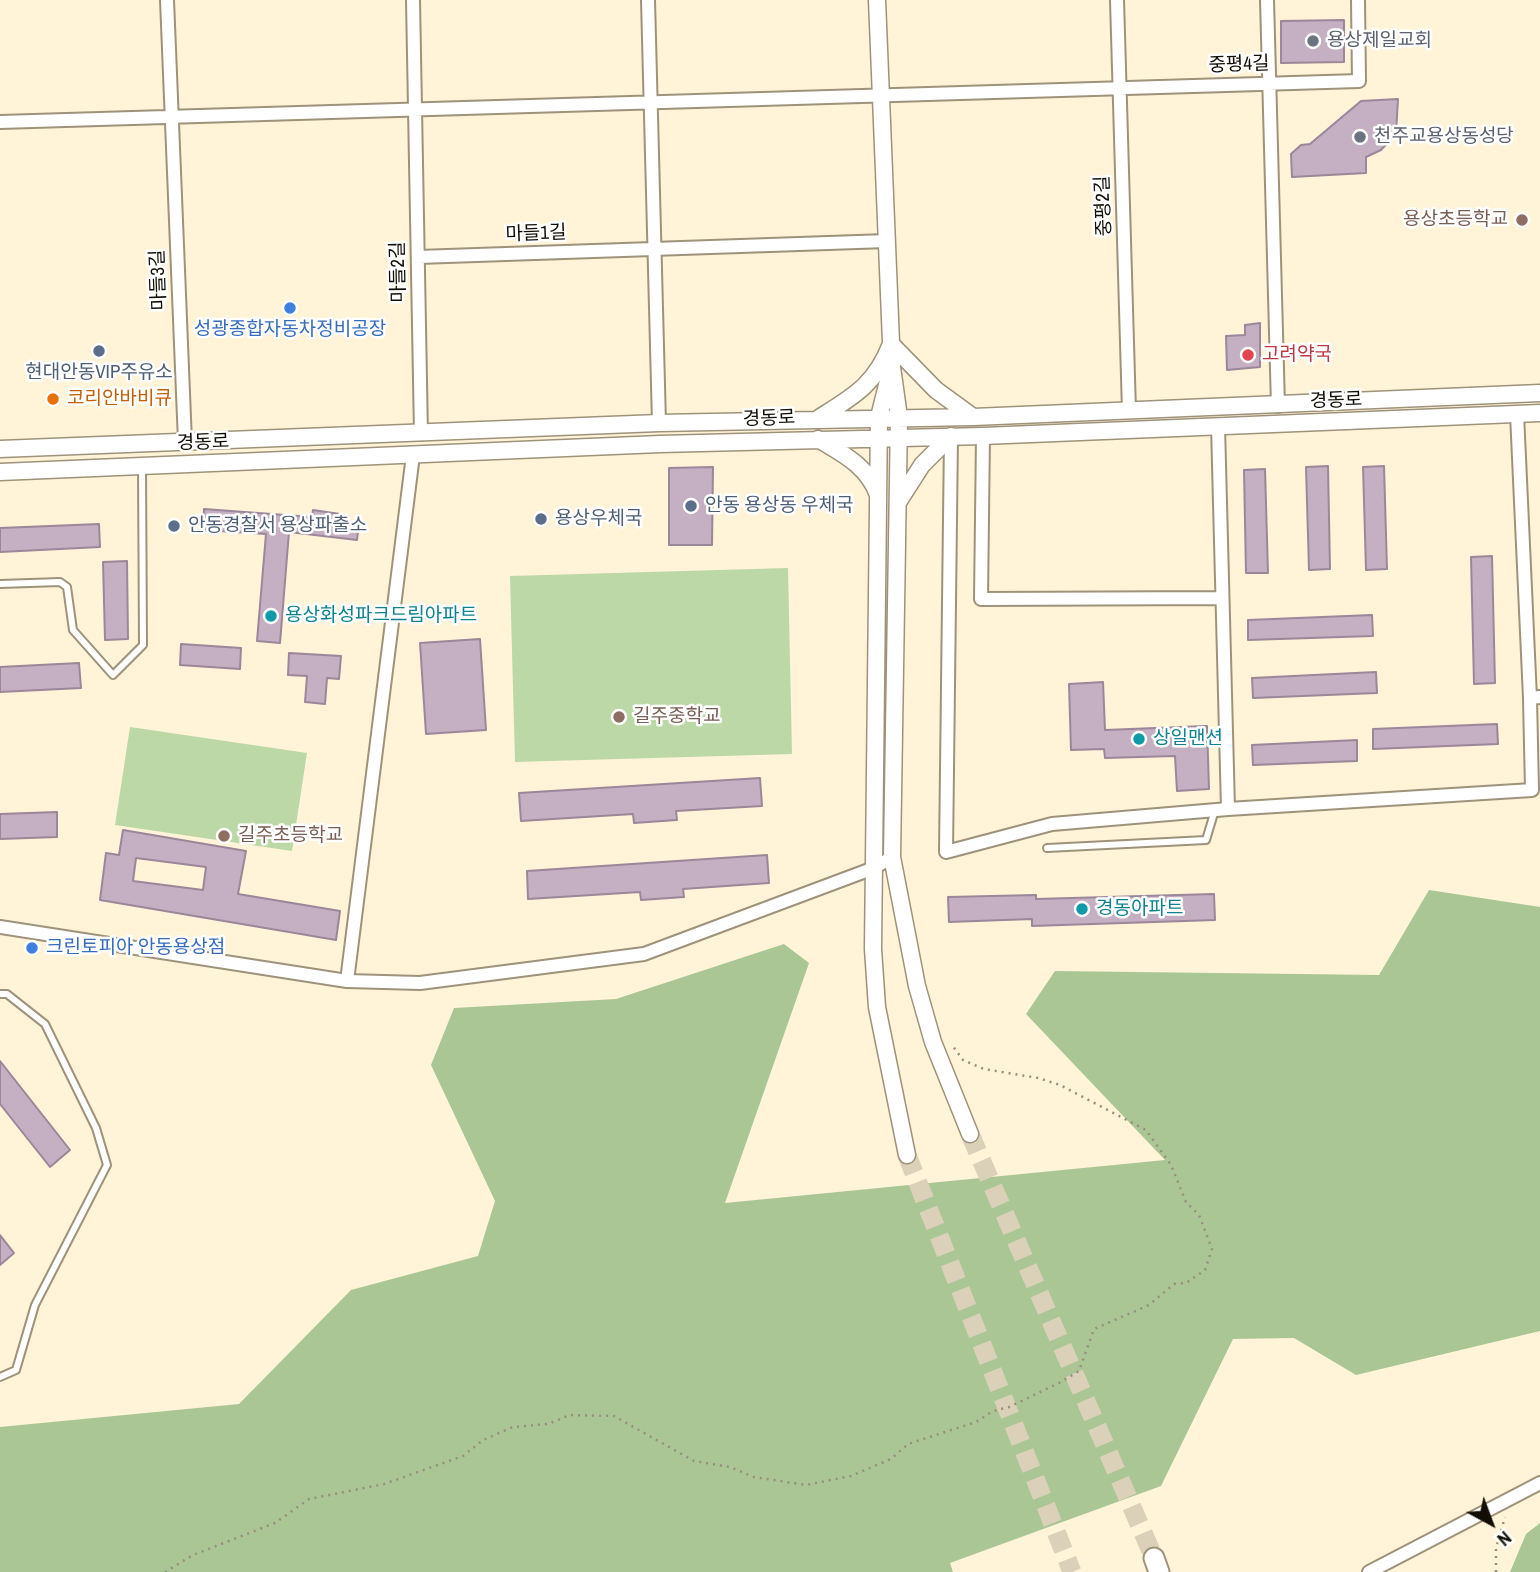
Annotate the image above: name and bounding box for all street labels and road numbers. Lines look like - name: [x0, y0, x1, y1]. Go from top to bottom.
- street label: 중평4길: [1208, 53, 1270, 77]
- street label: 중평2길: [1092, 175, 1116, 237]
- street label: 마들1길: [505, 222, 567, 246]
- street label: 마들2길: [387, 241, 411, 303]
- street label: 마들3길: [147, 249, 171, 311]
- street label: 경동로: [1309, 389, 1363, 413]
- street label: 경동로: [742, 407, 796, 431]
- street label: 경동로: [176, 431, 230, 455]

